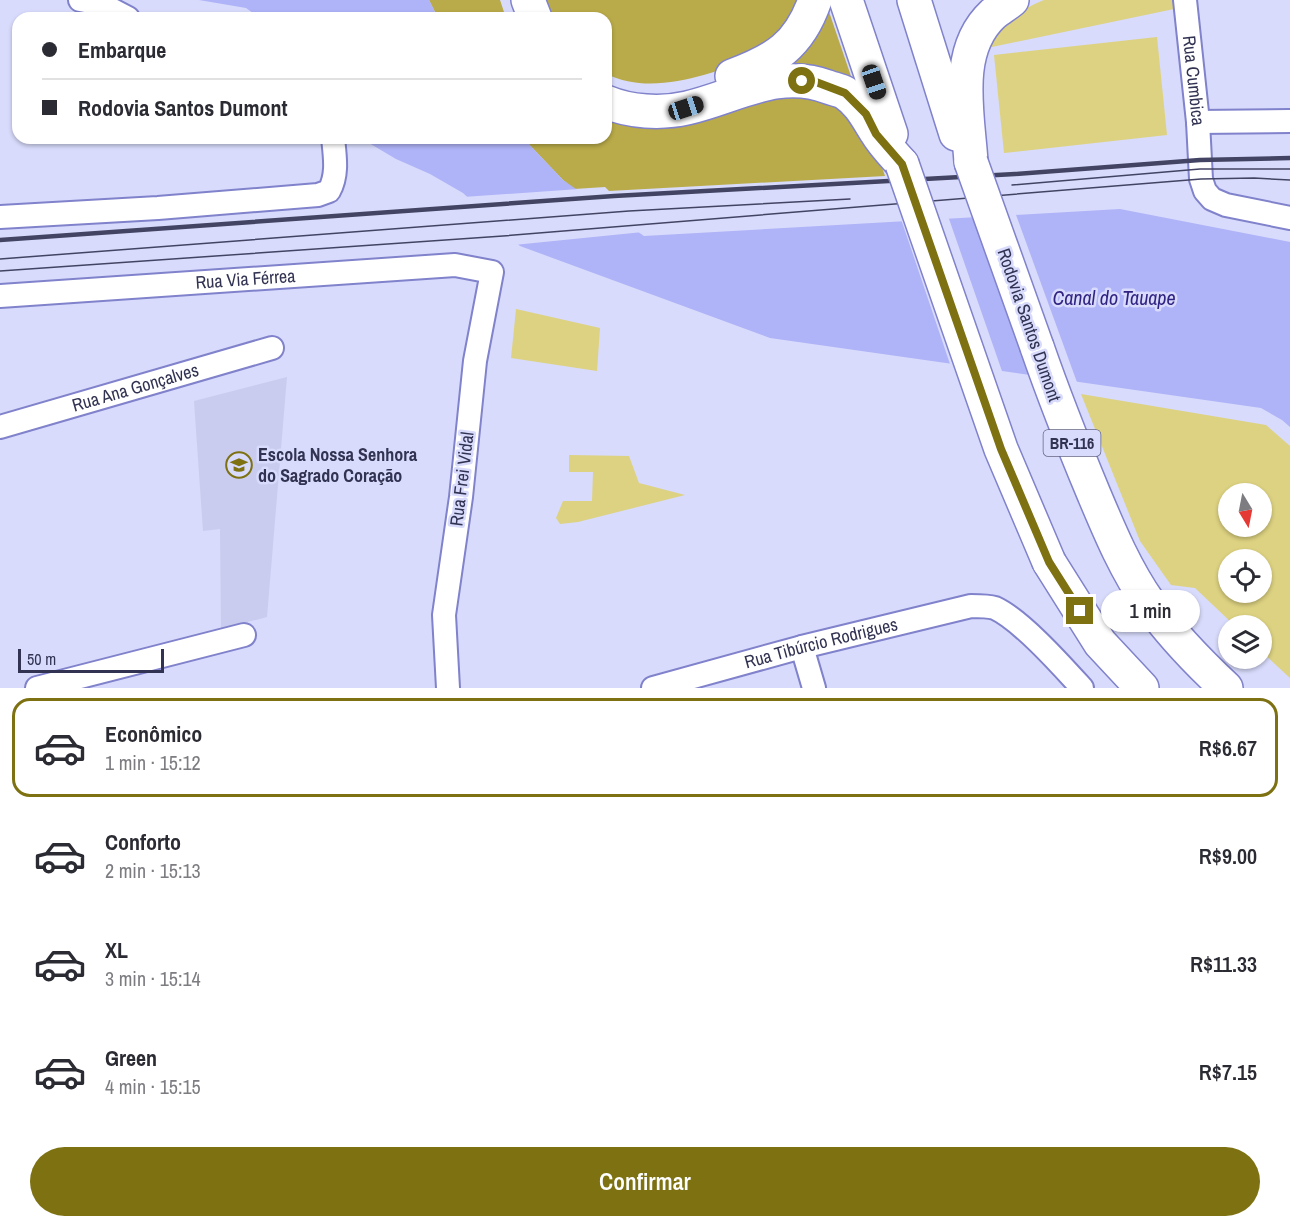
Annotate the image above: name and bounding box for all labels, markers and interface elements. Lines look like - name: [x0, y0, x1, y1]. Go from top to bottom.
- street label: Rua Cumbica: [1177, 34, 1211, 127]
- text: Embarque: [78, 35, 166, 65]
- car: [860, 62, 888, 102]
- route start: [788, 67, 815, 94]
- text: Rodovia Santos Dumont: [78, 93, 288, 123]
- car: [666, 94, 706, 122]
- street label: Rodovia Santos Dumont: [991, 245, 1067, 405]
- street label: Rua Via Férrea: [195, 263, 296, 295]
- water label: Canal do Tauape: [1052, 284, 1176, 311]
- street label: Rua Ana Gonçalves: [69, 357, 201, 417]
- street label: Rua Frei Vidal: [443, 430, 480, 528]
- road number: BR-116: [1044, 430, 1100, 456]
- place label: Escola Nossa Senhora do Sagrado Coração: [258, 442, 418, 488]
- school or university icon: Escola Nossa Senhora do Sagrado Coração: [224, 450, 254, 480]
- north arrow: [1218, 483, 1272, 537]
- map controls: [1218, 483, 1272, 669]
- button: locate: [1218, 549, 1272, 603]
- callout: 1 min: [1101, 590, 1200, 632]
- route end: [1066, 597, 1093, 624]
- text: 1 min: [1129, 597, 1172, 624]
- street label: Rua Tibúrcio Rodrigues: [742, 611, 900, 674]
- button: layers: [1218, 615, 1272, 669]
- scale bar: [18, 646, 164, 674]
- text: 50 m: [27, 648, 56, 670]
- text: Econômico: [105, 719, 202, 749]
- icon: car: [33, 721, 87, 775]
- text: R$6.67: [1199, 733, 1257, 763]
- text: 1 min · 15:12: [105, 749, 201, 776]
- text: Conforto: [105, 827, 181, 857]
- icon: car: [33, 829, 87, 883]
- text: R$9.00: [1199, 841, 1257, 871]
- text: 2 min · 15:13: [105, 857, 201, 884]
- text: XL: [105, 935, 128, 965]
- icon: car: [33, 937, 87, 991]
- text: R$11.33: [1190, 949, 1257, 979]
- text: 3 min · 15:14: [105, 965, 201, 992]
- text: Green: [105, 1043, 157, 1073]
- icon: car: [33, 1045, 87, 1099]
- text: R$7.15: [1199, 1057, 1257, 1087]
- text: 4 min · 15:15: [105, 1073, 201, 1100]
- button: Confirmar: [30, 1147, 1260, 1216]

